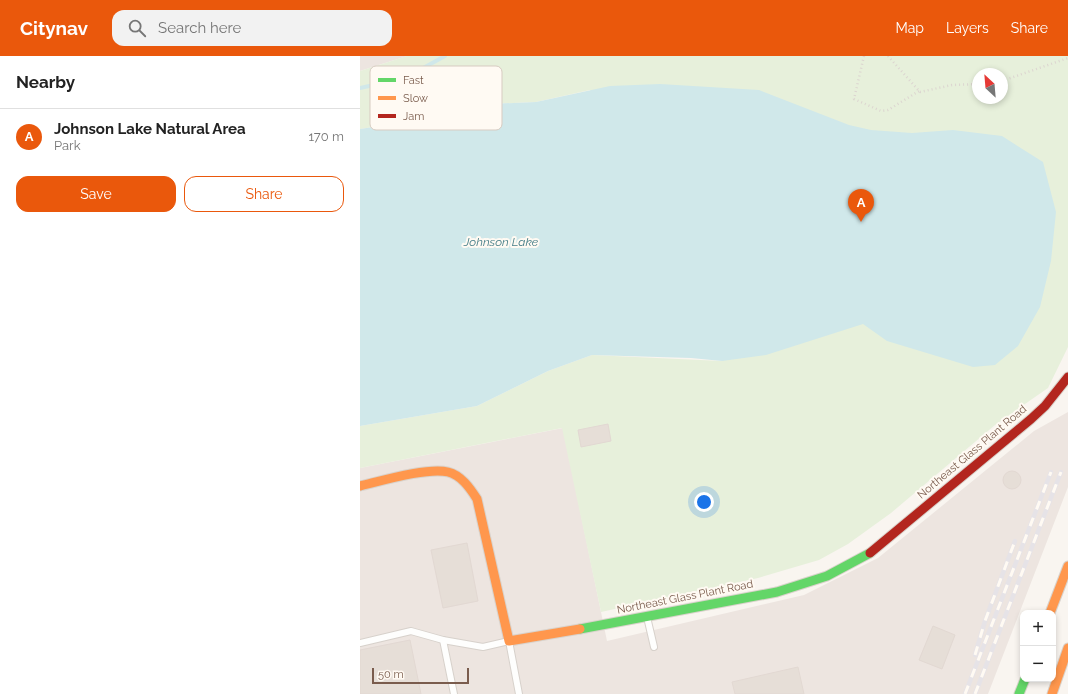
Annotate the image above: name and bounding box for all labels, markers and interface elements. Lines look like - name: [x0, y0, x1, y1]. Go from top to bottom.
- search box: [112, 10, 392, 46]
- text: Citynav: [20, 17, 88, 39]
- icon: search: [126, 17, 148, 39]
- text: Search here: [158, 19, 241, 37]
- text: Map: [896, 20, 924, 36]
- text: Layers: [946, 20, 989, 36]
- text: Share: [1011, 20, 1048, 36]
- legend: [370, 66, 502, 130]
- north arrow: [972, 68, 1008, 104]
- text: Nearby: [16, 72, 75, 92]
- text: Fast: [403, 74, 424, 87]
- text: Slow: [403, 92, 428, 105]
- text: Jam: [403, 110, 424, 123]
- text: Johnson Lake Natural Area: [54, 120, 246, 138]
- text: A: [25, 129, 33, 144]
- text: 170 m: [308, 129, 344, 144]
- text: Park: [54, 138, 81, 153]
- button: Save: [16, 176, 176, 212]
- button: Share: [184, 176, 344, 212]
- pin: A: [848, 189, 874, 222]
- water label: Johnson Lake: [463, 235, 539, 249]
- street label: Northeast Glass Plant Road: [915, 402, 1029, 501]
- your location: [694, 492, 714, 512]
- street label: Northeast Glass Plant Road: [616, 577, 754, 617]
- map controls: [1020, 610, 1056, 682]
- button: +: [1020, 610, 1056, 646]
- button: −: [1020, 646, 1056, 682]
- scale bar: [372, 666, 469, 685]
- text: 50 m: [378, 668, 404, 681]

